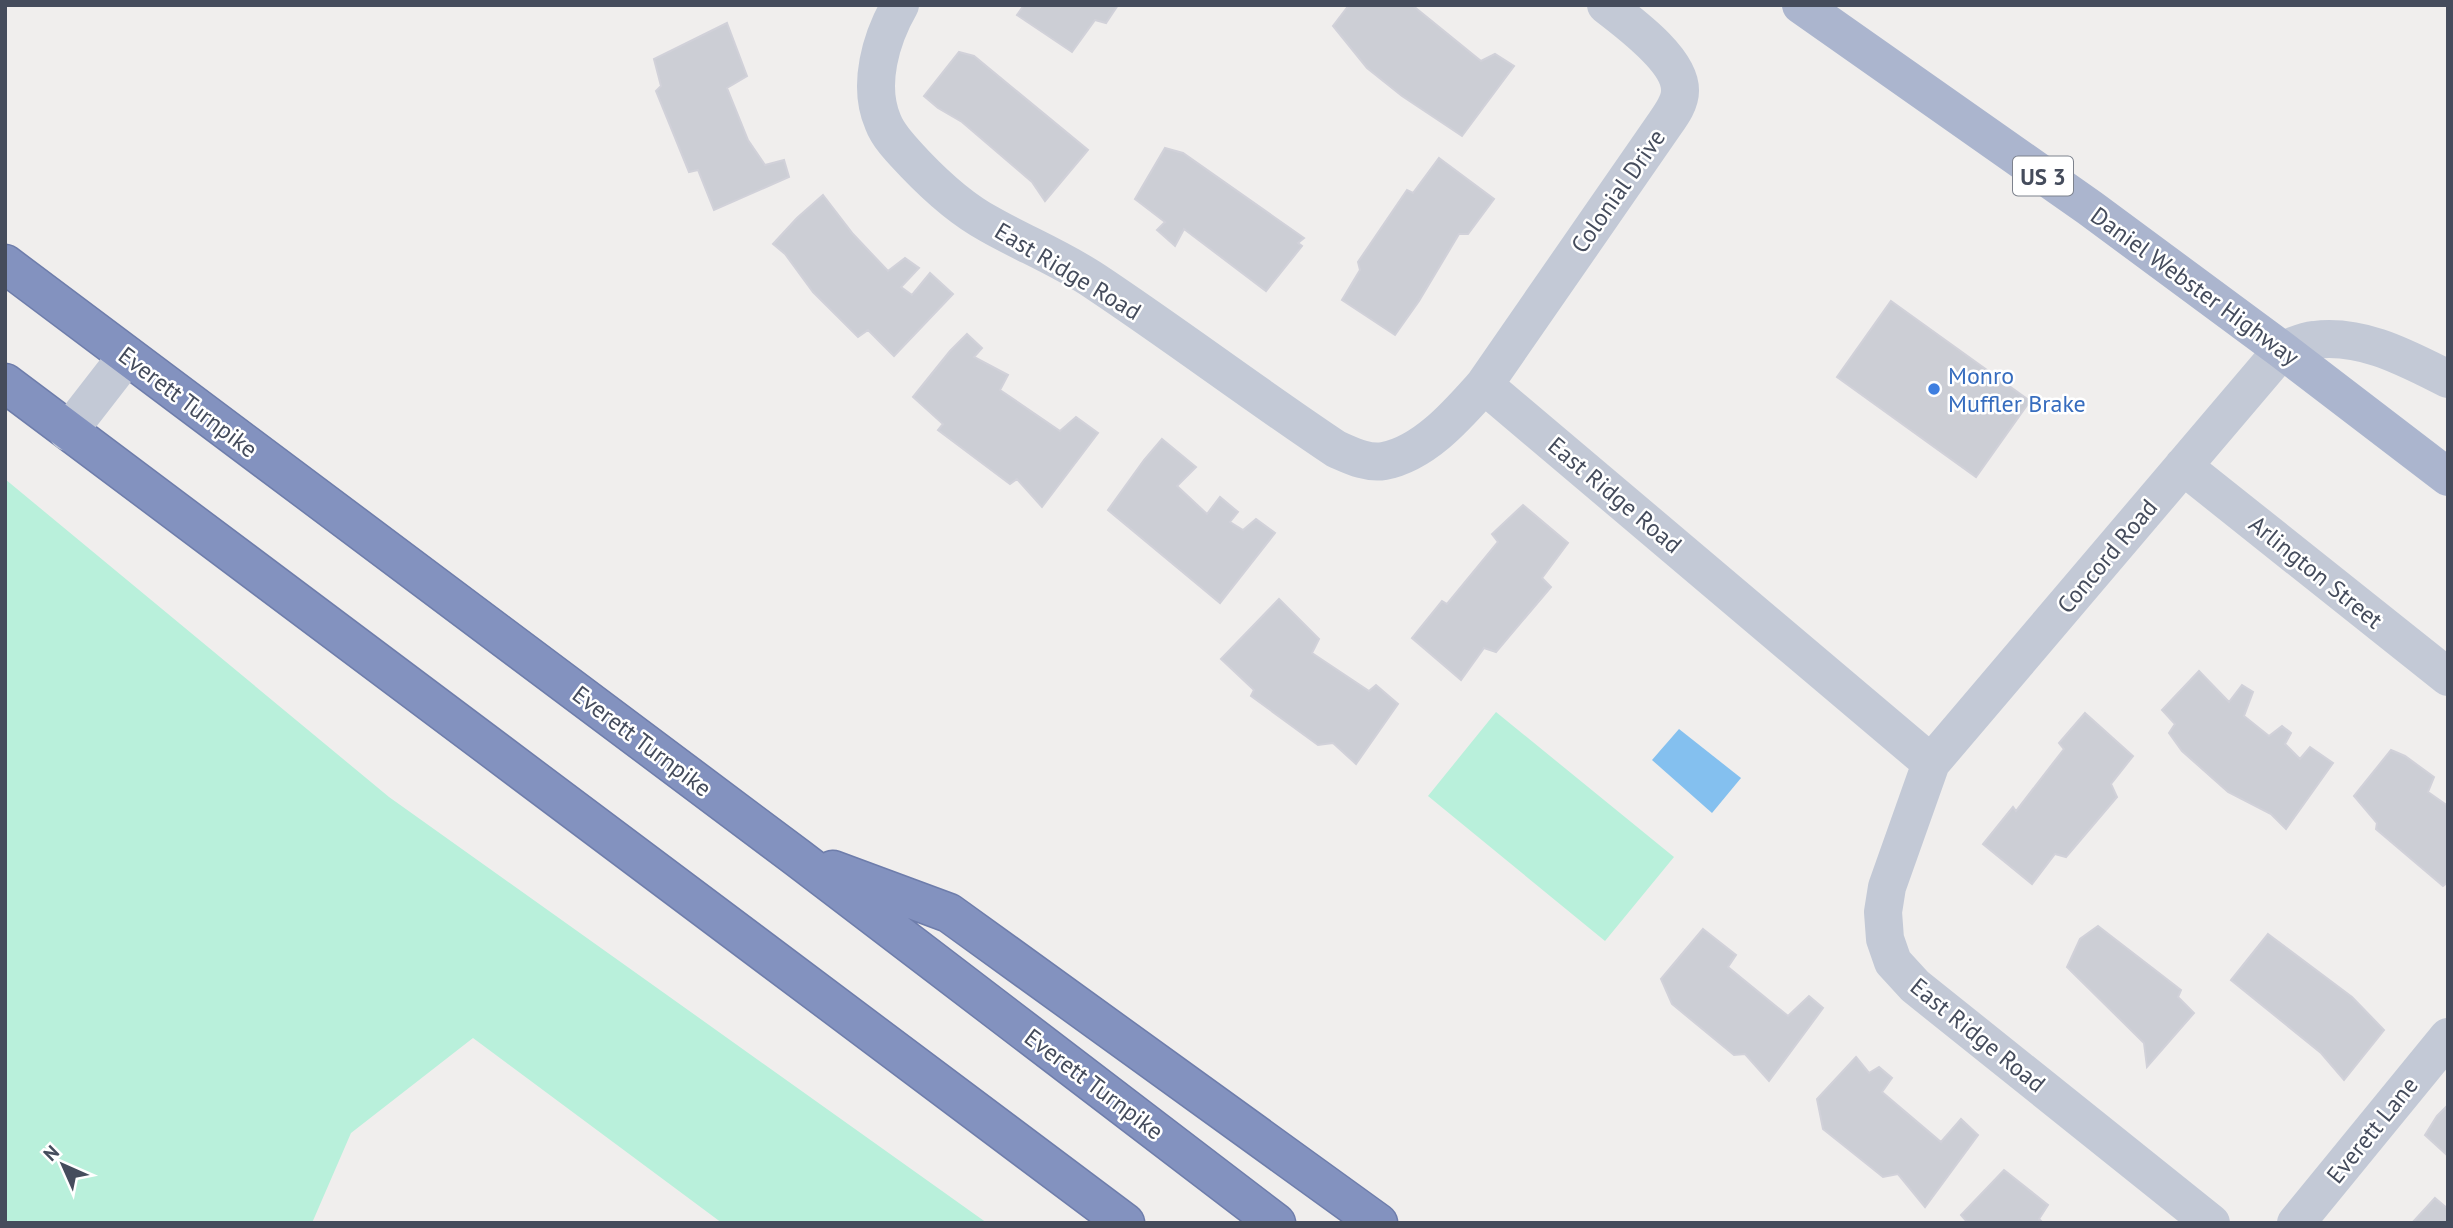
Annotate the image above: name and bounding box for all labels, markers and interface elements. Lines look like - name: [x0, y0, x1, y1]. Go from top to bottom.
- street label: Colonial Drive: [1564, 123, 1672, 259]
- road number: US 3: [2013, 156, 2073, 196]
- street label: Daniel Webster Highway: [2085, 200, 2305, 372]
- street label: East Ridge Road: [989, 215, 1147, 327]
- street label: Everett Turnpike: [112, 340, 264, 464]
- place label: Monro Muffler Brake: [1948, 360, 2086, 419]
- marker: Monro Muffler Brake: [1926, 381, 1942, 397]
- street label: East Ridge Road: [1542, 430, 1688, 560]
- street label: Concord Road: [2050, 492, 2164, 620]
- street label: Arlington Street: [2243, 509, 2389, 635]
- street label: Everett Turnpike: [566, 679, 718, 803]
- street label: East Ridge Road: [1904, 971, 2052, 1099]
- street label: Everett Turnpike: [1018, 1022, 1170, 1146]
- street label: Everett Lane: [2320, 1070, 2424, 1190]
- north arrow: [28, 1130, 98, 1200]
- text: N: [38, 1140, 64, 1166]

